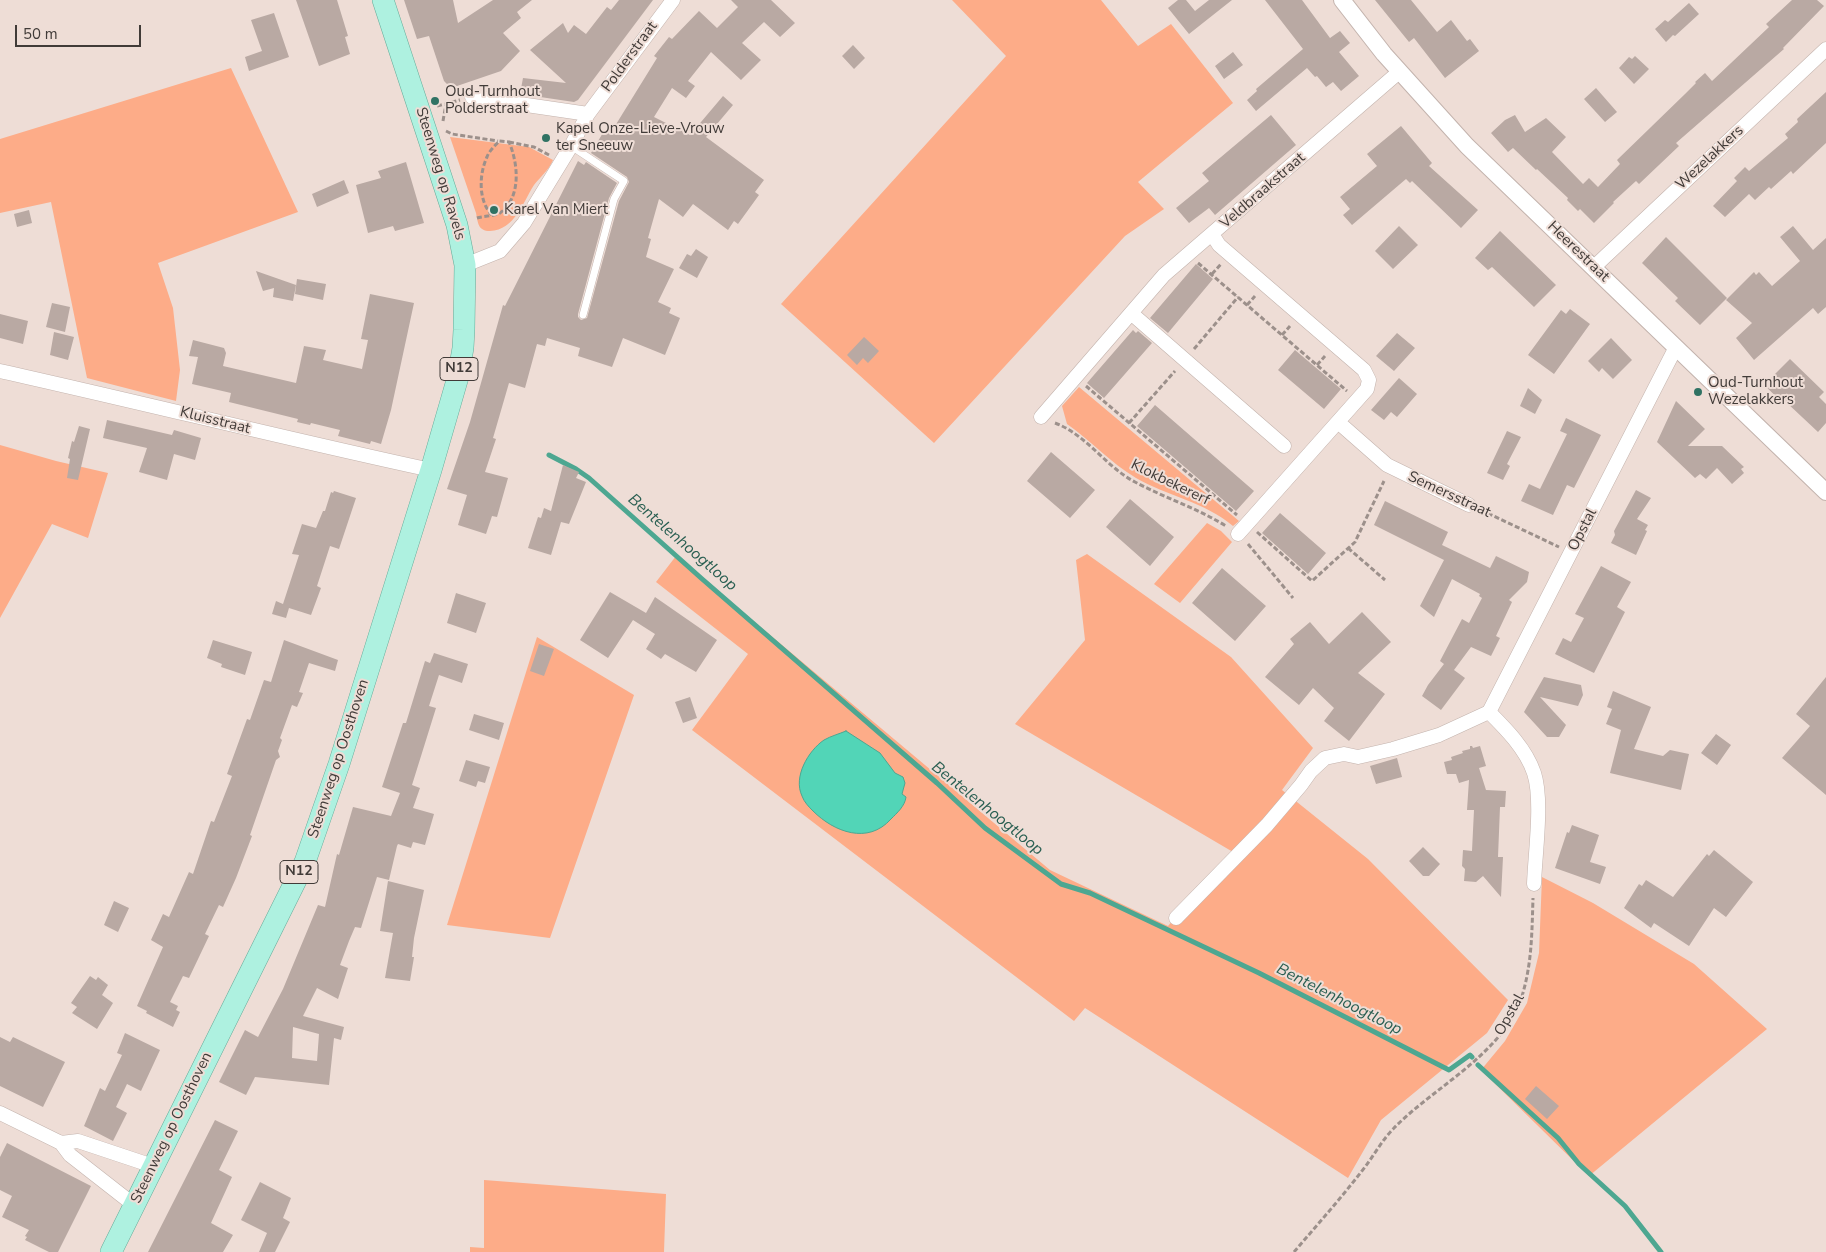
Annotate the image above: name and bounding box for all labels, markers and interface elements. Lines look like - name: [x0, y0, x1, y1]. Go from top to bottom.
- scale bar: [18, 15, 144, 47]
- street label: Polderstraat: [598, 18, 662, 96]
- text: 50 m: [23, 24, 58, 44]
- place label: Oud-Turnhout Polderstraat: [445, 83, 540, 118]
- marker: Oud-Turnhout Polderstraat: [429, 95, 441, 107]
- street label: Steenweg op Ravels: [411, 105, 469, 243]
- place label: Kapel Onze-Lieve-Vrouw ter Sneeuw: [556, 120, 725, 155]
- street label: Wezelakkers: [1672, 122, 1748, 194]
- marker: Kapel Onze-Lieve-Vrouw ter Sneeuw: [540, 132, 552, 144]
- street label: Veldbraakstraat: [1217, 149, 1309, 233]
- place label: Karel Van Miert: [504, 201, 608, 219]
- marker: Karel Van Miert: [488, 204, 500, 216]
- street label: Heerestraat: [1543, 218, 1613, 286]
- road number: N12: [440, 358, 478, 380]
- place label: Oud-Turnhout Wezelakkers: [1708, 374, 1803, 409]
- marker: Oud-Turnhout Wezelakkers: [1692, 386, 1704, 398]
- street label: Kluisstraat: [178, 404, 252, 438]
- street label: Klokbekererf: [1128, 456, 1212, 510]
- street label: Semersstraat: [1405, 468, 1493, 522]
- water label: Bentelenhoogtloop: [624, 490, 740, 596]
- street label: Opstal: [1565, 506, 1601, 554]
- street label: Steenweg op Oosthoven: [305, 677, 373, 841]
- water label: Bentelenhoogtloop: [927, 758, 1047, 860]
- road number: N12: [280, 860, 318, 884]
- water label: Bentelenhoogtloop: [1273, 960, 1405, 1040]
- street label: Opstal: [1491, 991, 1529, 1039]
- street label: Steenweg op Oosthoven: [128, 1049, 216, 1207]

